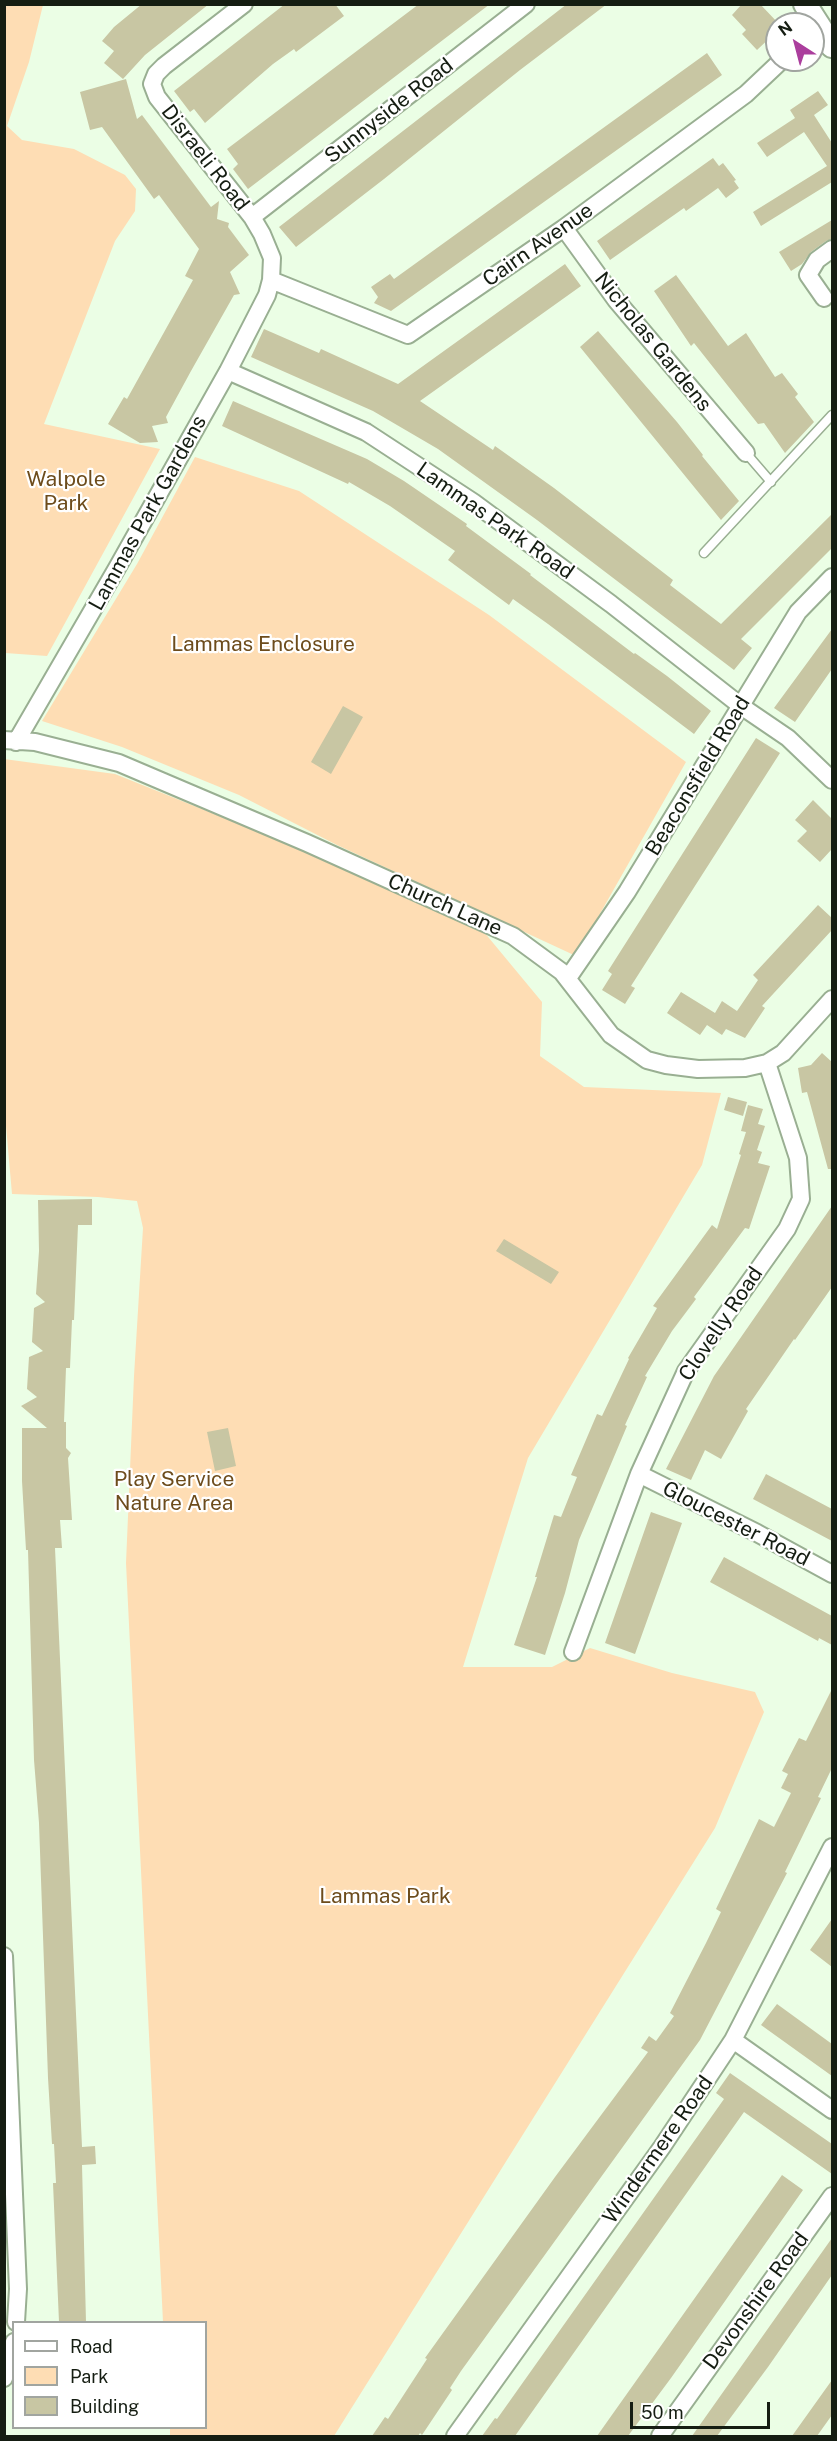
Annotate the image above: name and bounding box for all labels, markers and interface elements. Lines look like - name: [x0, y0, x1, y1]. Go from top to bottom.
- north arrow: [765, 12, 825, 72]
- text: N: [775, 17, 796, 40]
- street label: Sunnyside Road: [320, 53, 458, 169]
- street label: Disraeli Road: [156, 100, 254, 216]
- street label: Cairn Avenue: [478, 198, 598, 292]
- street label: Nicholas Gardens: [589, 267, 717, 417]
- street label: Lammas Park Gardens: [84, 411, 212, 615]
- street label: Lammas Park Road: [411, 457, 579, 585]
- park label: Walpole Park: [26, 467, 106, 517]
- park label: Lammas Enclosure: [171, 632, 355, 658]
- street label: Beaconsfield Road: [640, 692, 756, 860]
- street label: Church Lane: [384, 869, 506, 941]
- street label: Clovelly Road: [674, 1262, 768, 1386]
- park label: Play Service Nature Area: [114, 1467, 234, 1517]
- street label: Gloucester Road: [658, 1476, 814, 1572]
- park label: Lammas Park: [319, 1884, 451, 1910]
- street label: Windermere Road: [598, 2071, 718, 2229]
- street label: Devonshire Road: [698, 2228, 814, 2374]
- legend: [12, 2321, 207, 2429]
- text: Road: [70, 2336, 113, 2357]
- text: Park: [70, 2366, 108, 2387]
- scale bar: [633, 2390, 772, 2428]
- text: Building: [70, 2396, 139, 2417]
- text: 50 m: [641, 2402, 684, 2423]

